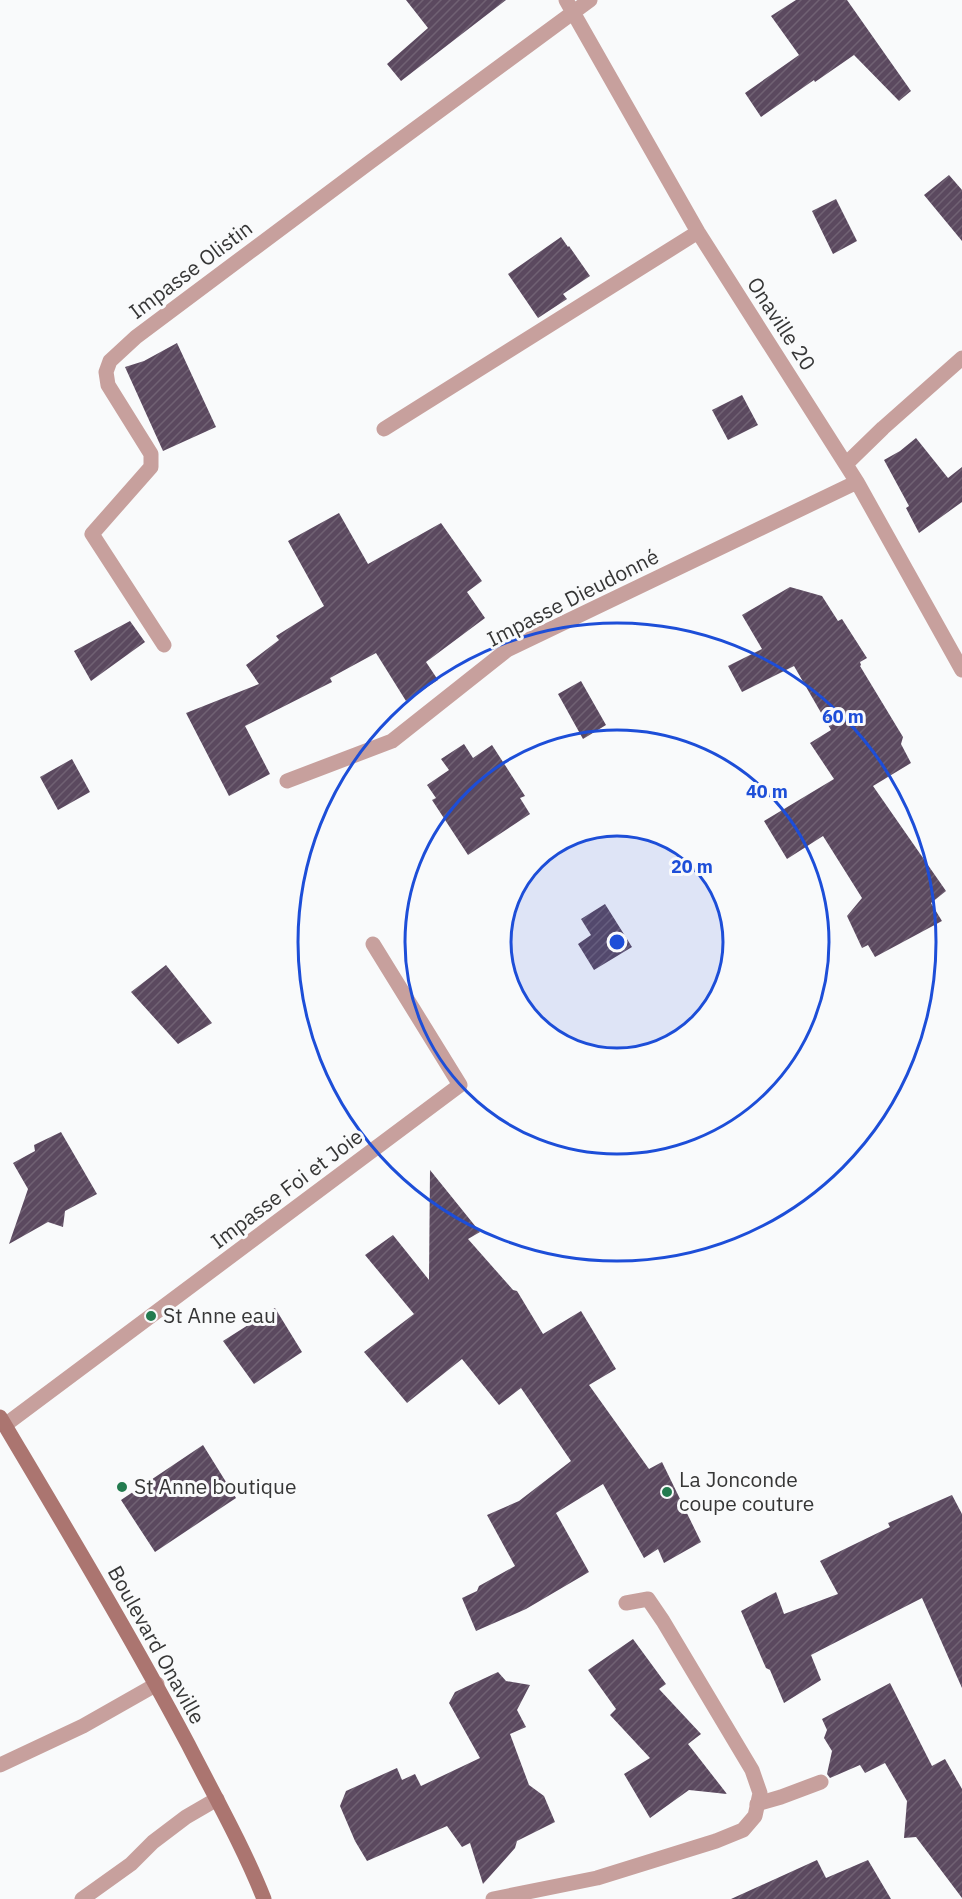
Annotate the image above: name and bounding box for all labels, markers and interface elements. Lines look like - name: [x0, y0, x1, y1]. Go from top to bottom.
- street label: Impasse Olistin: [123, 214, 258, 325]
- street label: Onaville 20: [741, 271, 823, 376]
- street label: Impasse Dieudonné: [482, 542, 663, 652]
- text: 60 m: [822, 705, 864, 728]
- text: 40 m: [746, 780, 788, 803]
- text: 20 m: [671, 855, 713, 878]
- centre of rings: [607, 932, 627, 952]
- street label: Impasse Foi et Joie: [205, 1122, 368, 1255]
- place label: St Anne eau: [163, 1301, 276, 1329]
- marker: St Anne eau: [144, 1309, 158, 1323]
- place label: La Jonconde coupe couture: [679, 1465, 814, 1517]
- place label: St Anne boutique: [134, 1472, 296, 1500]
- marker: St Anne boutique: [115, 1480, 129, 1494]
- marker: La Jonconde coupe couture: [660, 1485, 674, 1499]
- street label: Boulevard Onaville: [102, 1560, 212, 1729]

